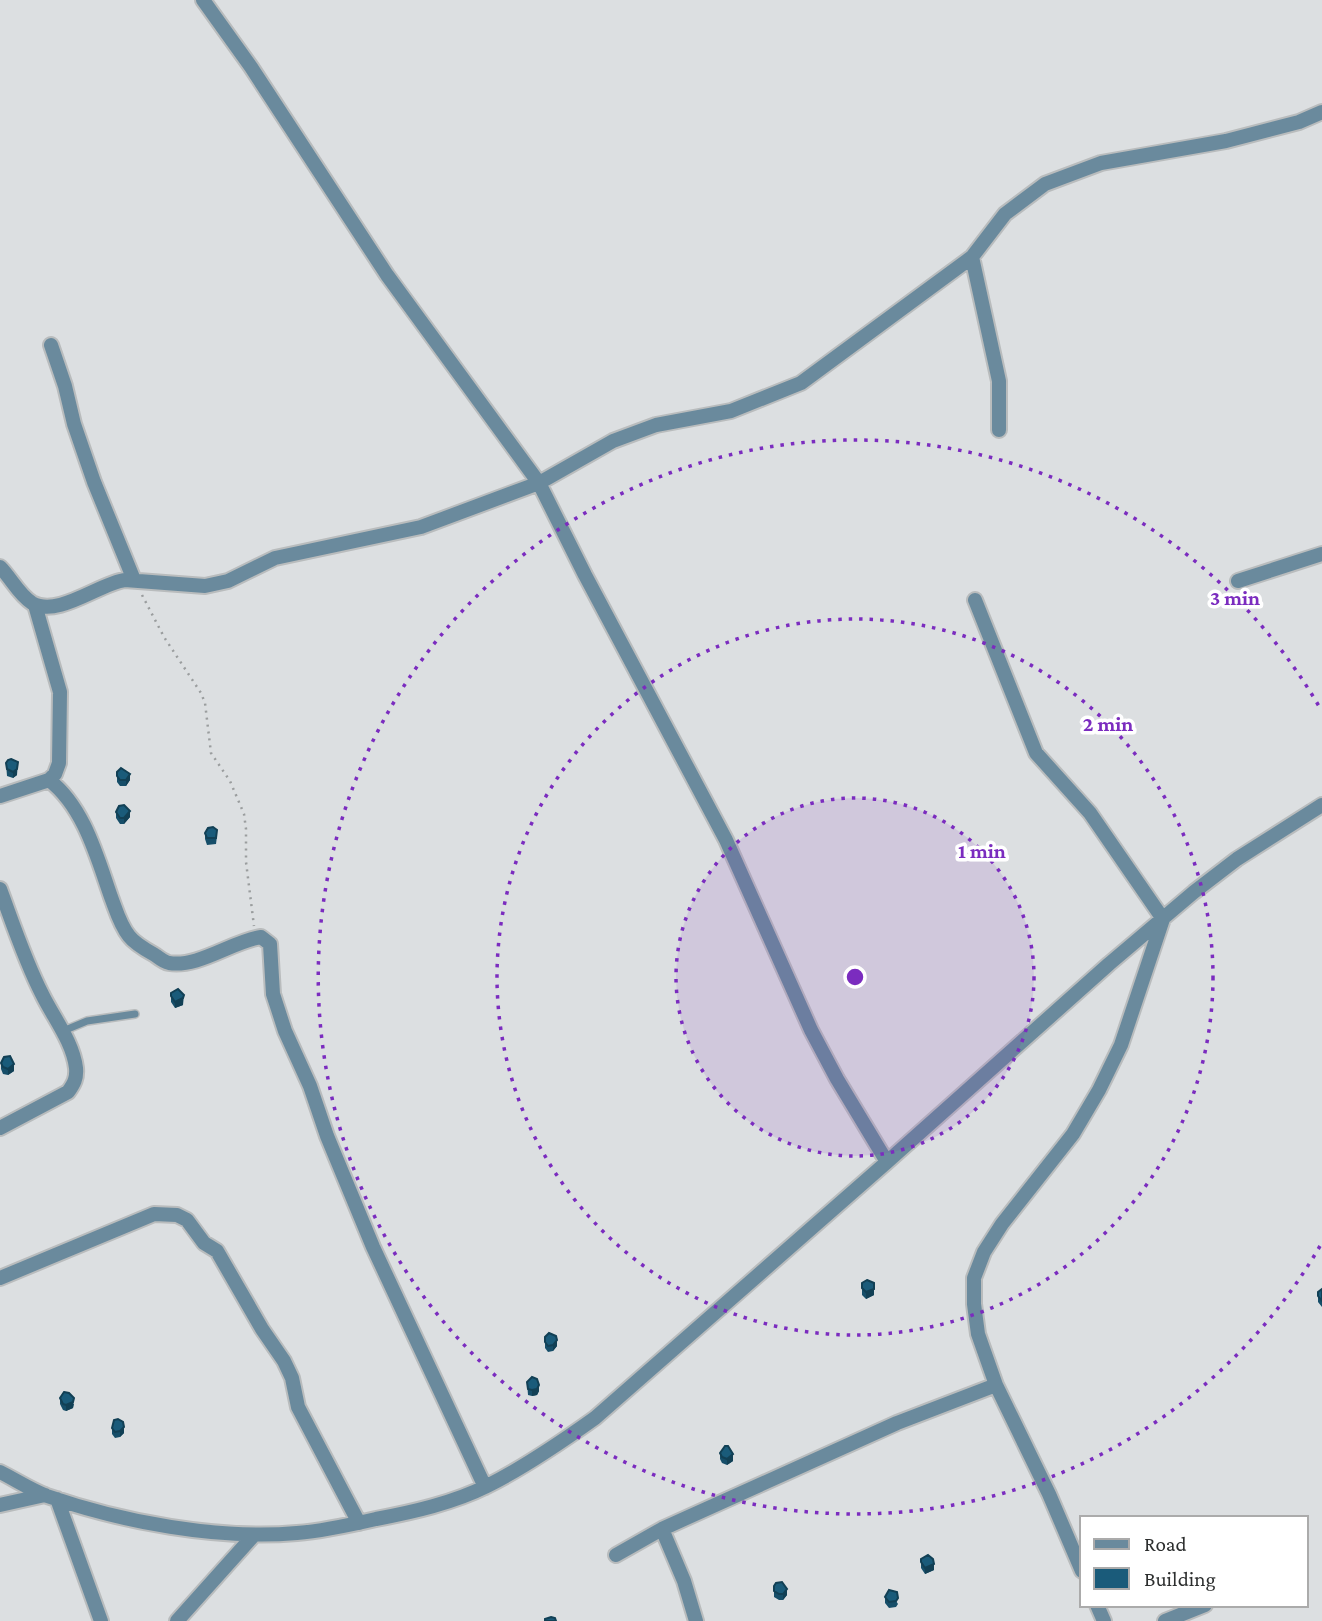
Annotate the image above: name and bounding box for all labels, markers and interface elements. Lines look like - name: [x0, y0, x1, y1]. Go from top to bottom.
- text: 3 min: [1210, 586, 1260, 610]
- text: 2 min: [1083, 712, 1133, 736]
- text: 1 min: [958, 839, 1006, 863]
- centre of rings: [843, 965, 867, 989]
- legend: [1080, 1516, 1308, 1607]
- text: Road: [1144, 1532, 1187, 1556]
- text: Building: [1144, 1567, 1216, 1591]

